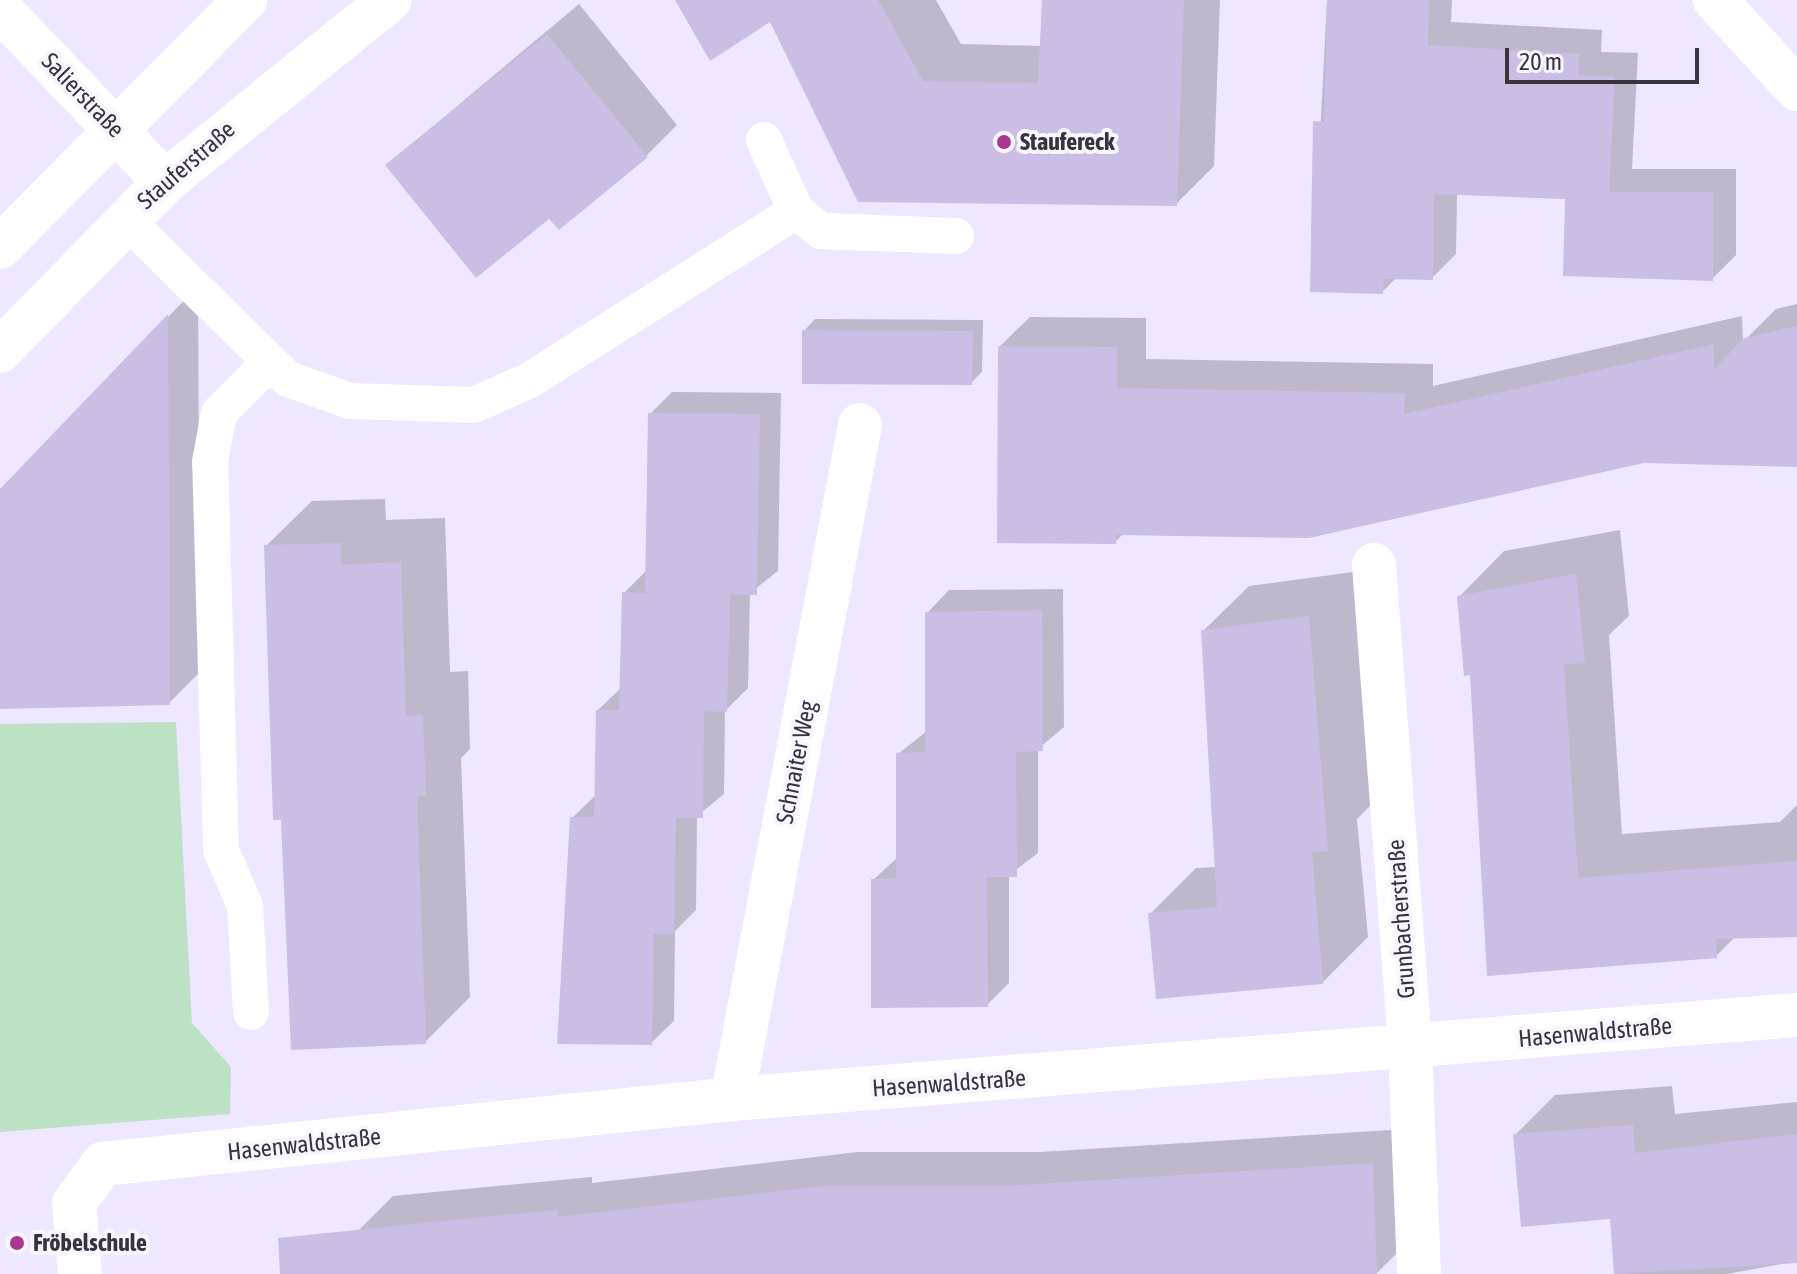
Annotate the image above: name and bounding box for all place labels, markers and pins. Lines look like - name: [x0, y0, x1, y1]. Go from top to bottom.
- place label: Staufereck: [1020, 128, 1115, 156]
- marker: Staufereck: [995, 133, 1013, 151]
- place label: Fröbelschule: [33, 1229, 147, 1257]
- marker: Fröbelschule: [8, 1234, 26, 1252]

